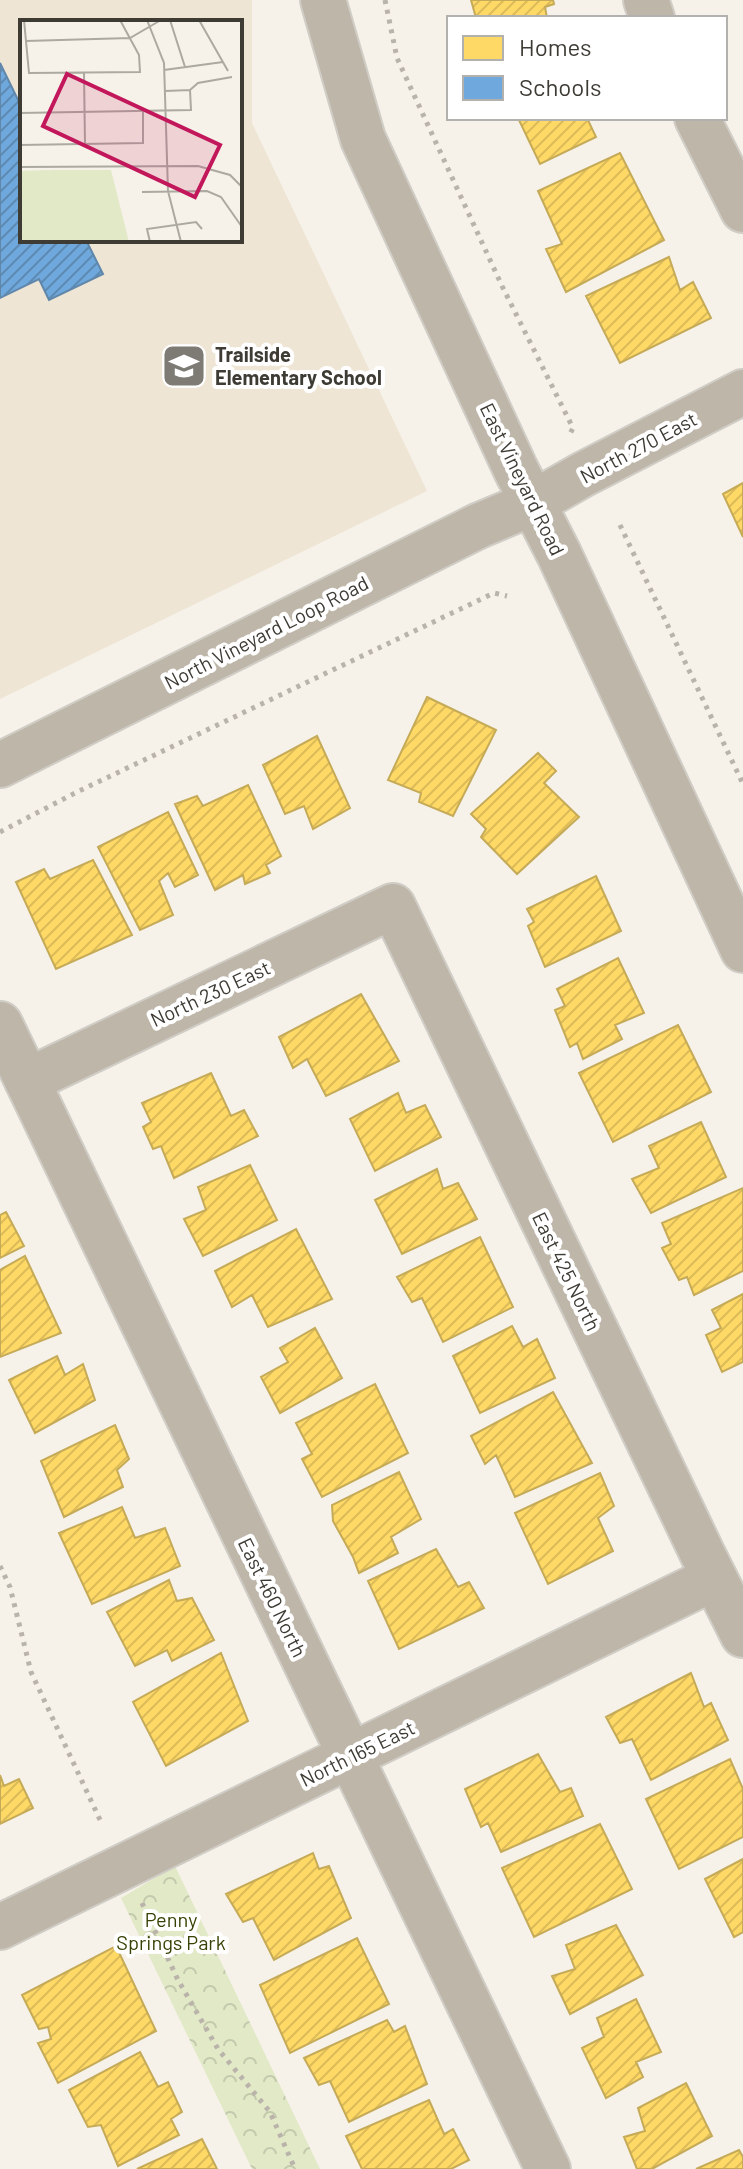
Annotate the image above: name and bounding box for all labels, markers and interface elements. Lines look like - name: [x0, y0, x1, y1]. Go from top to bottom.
- legend: [447, 16, 727, 120]
- inset map: [20, 20, 242, 242]
- text: Homes: [519, 32, 592, 61]
- text: Schools: [519, 72, 602, 101]
- school or university icon: Trailside Elementary School: [160, 342, 208, 390]
- place label: Trailside Elementary School: [215, 342, 382, 389]
- street label: East Vineyard Road: [476, 399, 570, 559]
- street label: North 270 East: [576, 406, 700, 488]
- street label: North Vineyard Loop Road: [160, 570, 372, 694]
- street label: North 230 East: [146, 955, 274, 1031]
- street label: East 425 North: [528, 1208, 606, 1334]
- street label: East 460 North: [234, 1533, 312, 1661]
- street label: North 165 East: [296, 1715, 418, 1791]
- park label: Penny Springs Park: [116, 1907, 226, 1954]

